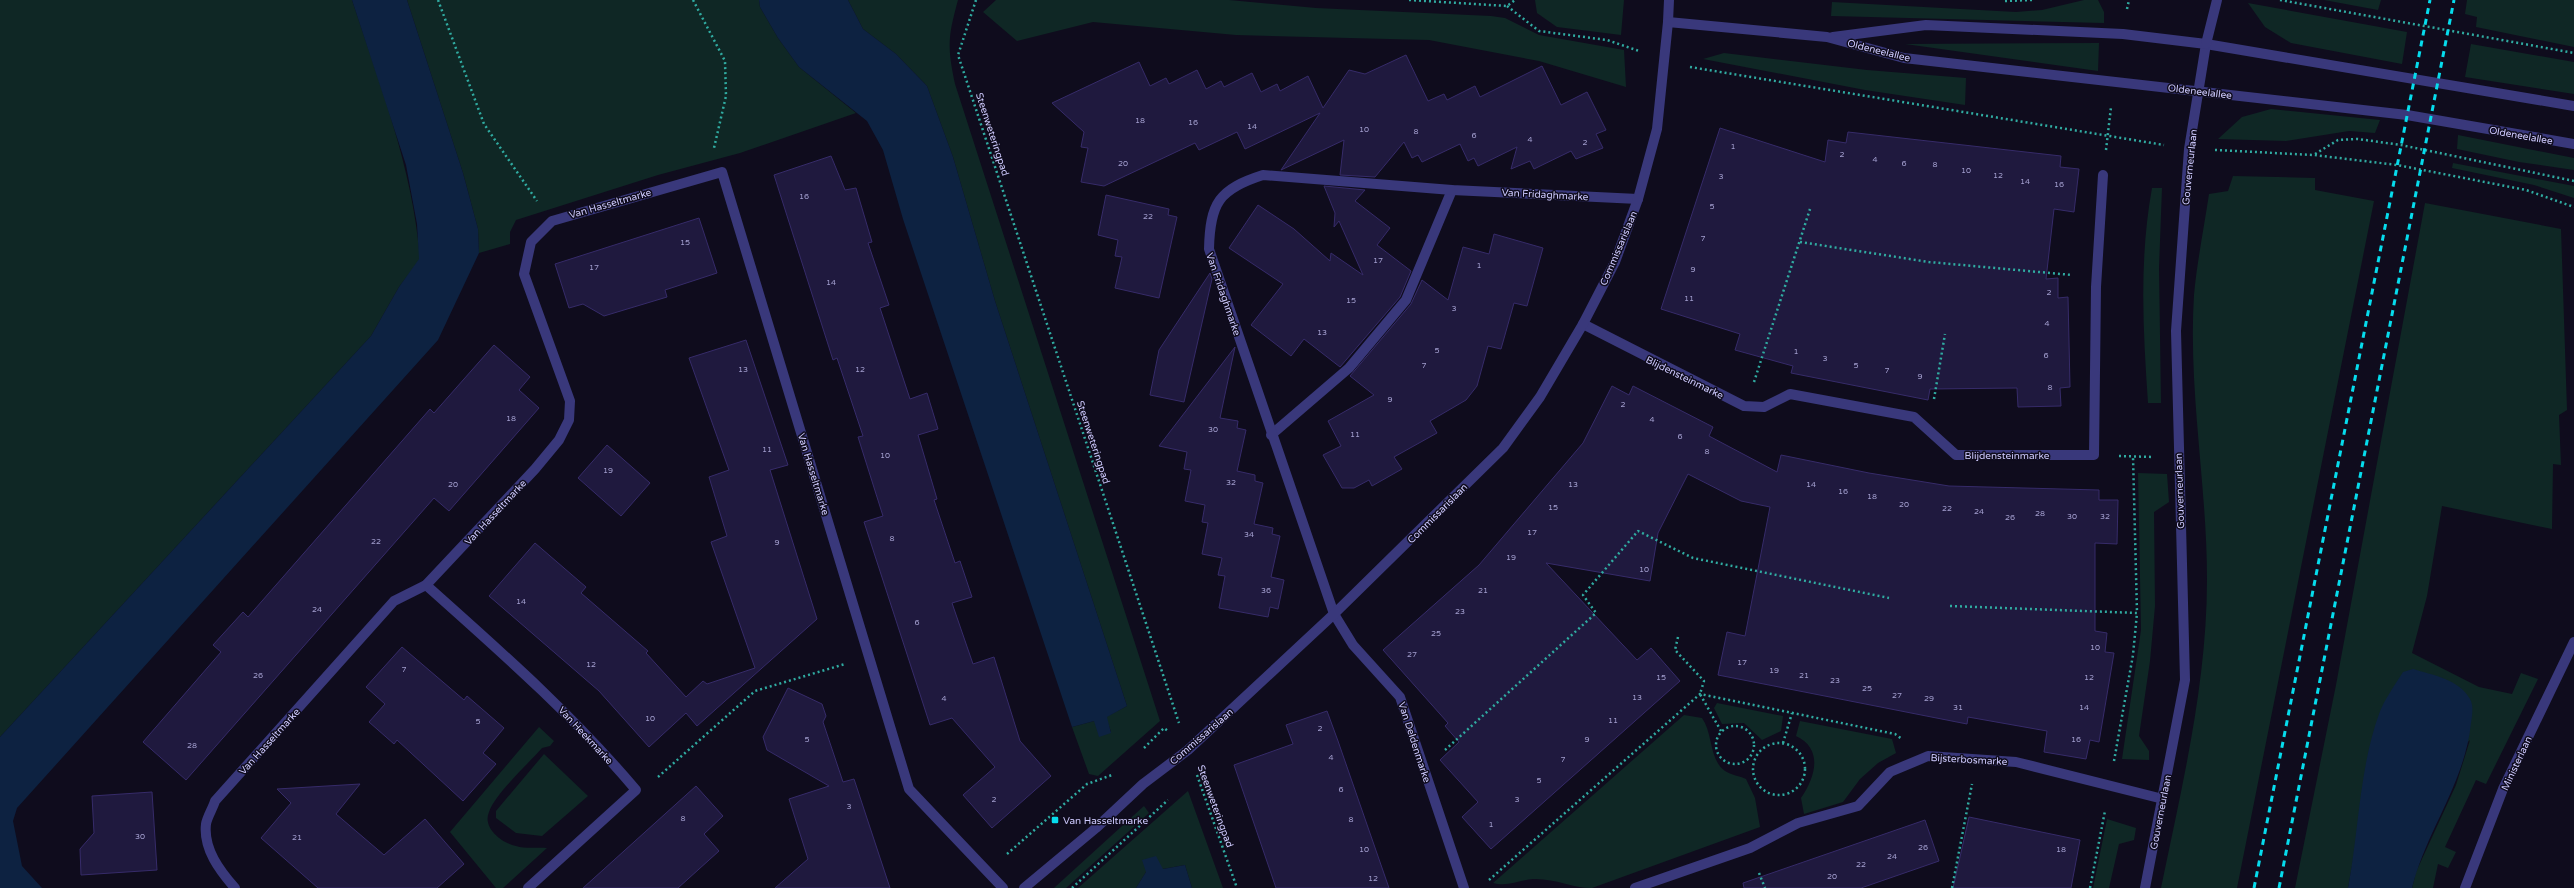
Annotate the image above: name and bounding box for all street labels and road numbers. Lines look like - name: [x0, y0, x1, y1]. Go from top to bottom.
- street label: Oldeneelallee: [1846, 37, 1912, 65]
- street label: Oldeneelallee: [2167, 82, 2233, 102]
- street label: Steenweteringpad: [973, 91, 1011, 177]
- street label: Oldeneelallee: [2488, 124, 2554, 148]
- street label: Gouverneurlaan: [2180, 129, 2200, 206]
- street label: Van Hasseltmarke: [568, 186, 653, 221]
- street label: Van Fridaghmarke: [1501, 187, 1589, 203]
- street label: Commissarislaan: [1598, 209, 1640, 288]
- street label: Van Fridaghmarke: [1203, 251, 1243, 338]
- street label: Blijdensteinmarke: [1644, 354, 1726, 402]
- street label: Steenweteringpad: [1074, 399, 1112, 485]
- street label: Van Hasseltmarke: [795, 432, 831, 517]
- street label: Blijdensteinmarke: [1965, 450, 2050, 462]
- street label: Gouverneurlaan: [2173, 453, 2187, 529]
- street label: Van Hasseltmarke: [462, 477, 529, 548]
- street label: Commissarislaan: [1405, 481, 1470, 546]
- street label: Van Deldenmarke: [1395, 701, 1433, 784]
- street label: Van Heekmarke: [555, 704, 615, 767]
- street label: Van Hasseltmarke: [237, 706, 303, 777]
- street label: Commissarislaan: [1168, 706, 1236, 767]
- street label: Ministerlaan: [2499, 734, 2535, 792]
- street label: Bijsterbosmarke: [1930, 752, 2008, 768]
- street label: Steenweteringpad: [1195, 763, 1236, 849]
- street label: Gouverneurlaan: [2148, 774, 2174, 851]

